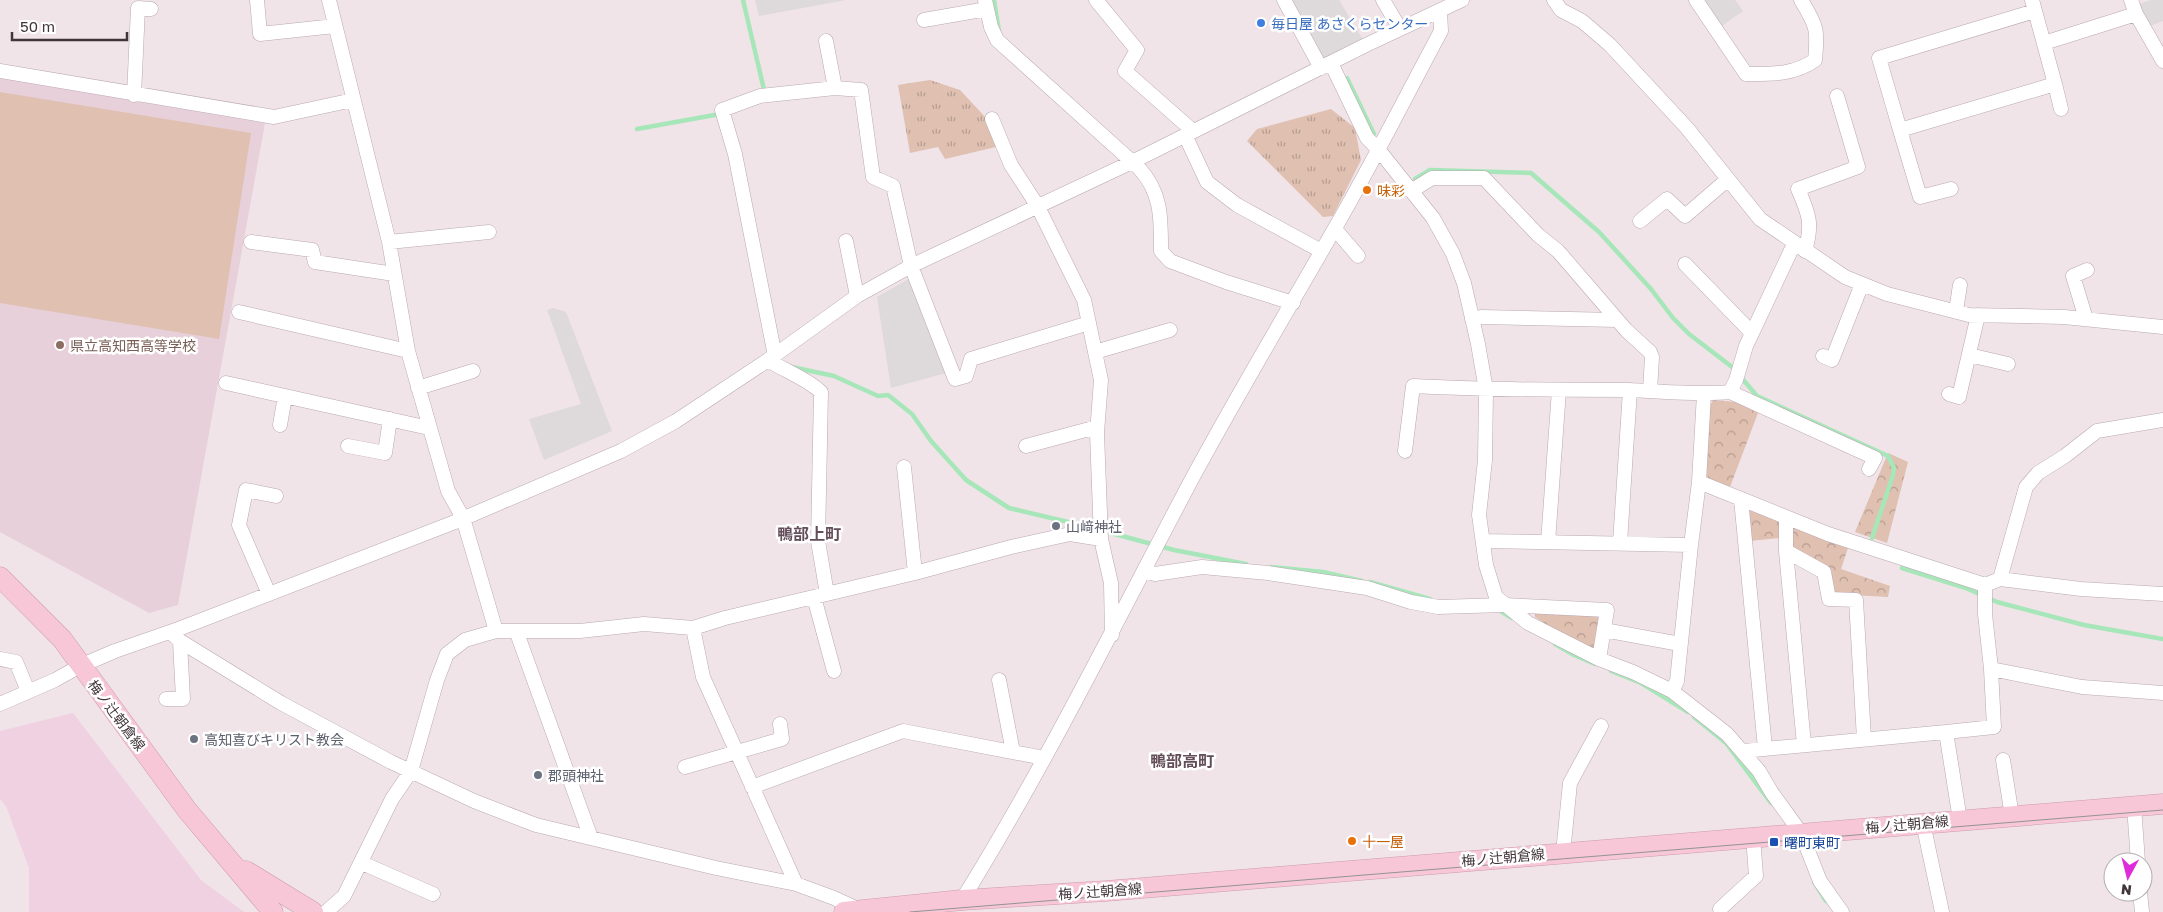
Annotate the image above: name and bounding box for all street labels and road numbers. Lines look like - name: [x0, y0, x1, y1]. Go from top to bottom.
- street label: 梅ノ辻朝倉線: [85, 676, 149, 754]
- street label: 梅ノ辻朝倉線: [1864, 812, 1950, 836]
- street label: 梅ノ辻朝倉線: [1460, 845, 1546, 869]
- street label: 梅ノ辻朝倉線: [1058, 880, 1142, 902]

